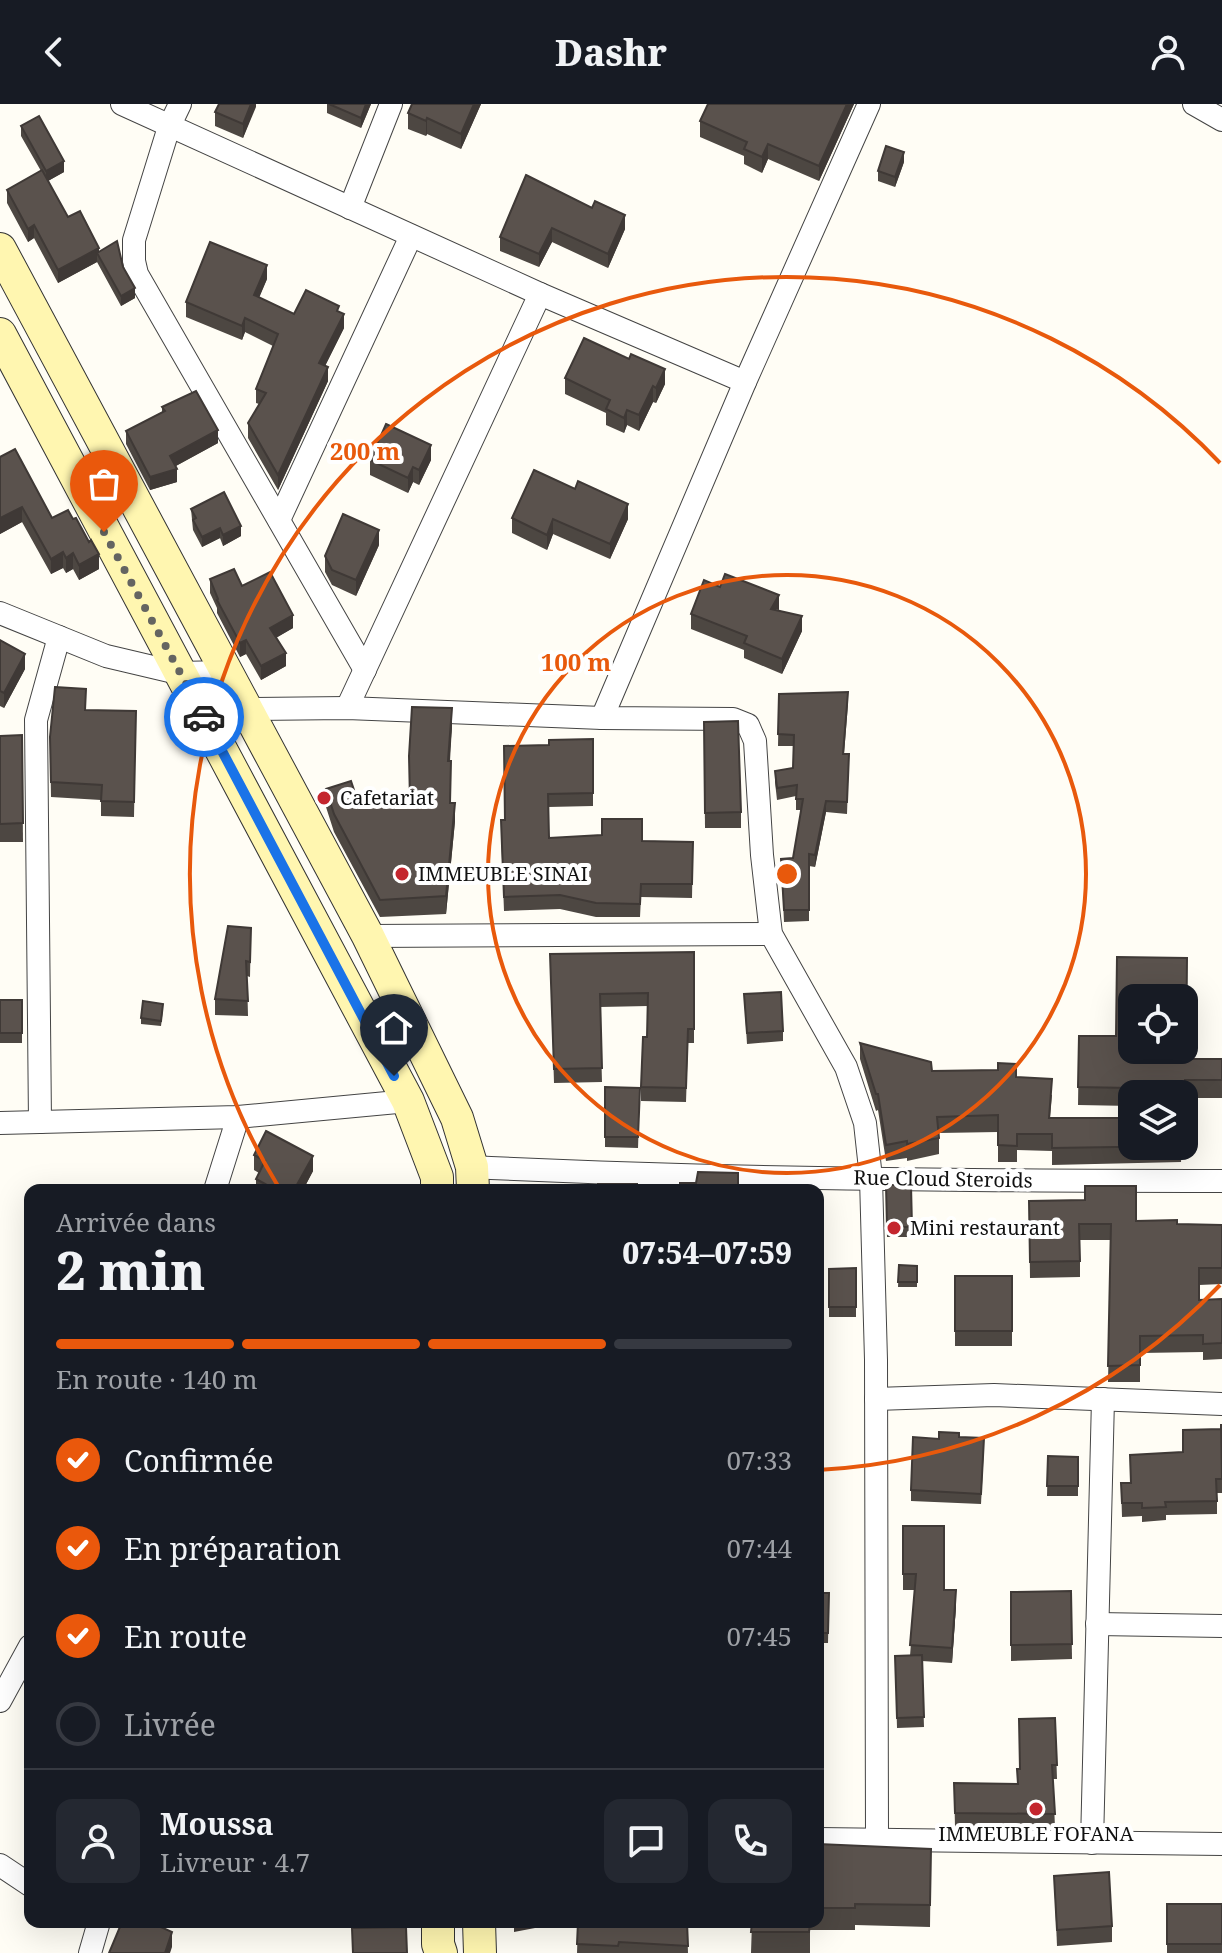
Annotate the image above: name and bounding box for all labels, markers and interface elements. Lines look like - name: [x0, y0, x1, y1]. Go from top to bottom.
- text: Dashr: [555, 28, 667, 77]
- icon: back: [32, 30, 76, 74]
- icon: person: [1146, 30, 1190, 74]
- text: 200 m: [330, 434, 401, 467]
- pin: [70, 450, 138, 532]
- icon: bag: [82, 462, 126, 506]
- text: 100 m: [541, 645, 612, 678]
- courier: [164, 677, 244, 757]
- icon: car: [182, 695, 226, 739]
- place label: Cafetariat: [340, 784, 434, 811]
- marker: Cafetariat: [315, 789, 333, 807]
- place label: IMMEUBLE SINAI: [418, 860, 588, 887]
- centre of rings: [773, 860, 801, 888]
- marker: IMMEUBLE SINAI: [393, 865, 411, 883]
- map controls: [1118, 984, 1198, 1160]
- button: locate: [1118, 984, 1198, 1064]
- pin: [360, 994, 428, 1076]
- icon: home: [372, 1006, 416, 1050]
- button: layers: [1118, 1080, 1198, 1160]
- street label: Rue Cloud Steroids: [853, 1163, 1033, 1194]
- text: Arrivée dans: [56, 1204, 216, 1240]
- place label: Mini restaurant: [910, 1214, 1060, 1241]
- marker: Mini restaurant: [885, 1219, 903, 1237]
- text: 07:54–07:59: [622, 1232, 792, 1273]
- text: 2 min: [56, 1234, 205, 1305]
- text: En route · 140 m: [56, 1361, 258, 1397]
- icon: check: [56, 1438, 100, 1482]
- text: Confirmée: [124, 1440, 274, 1481]
- text: 07:33: [726, 1442, 792, 1478]
- icon: check: [56, 1526, 100, 1570]
- text: En préparation: [124, 1528, 341, 1569]
- text: 07:44: [726, 1530, 792, 1566]
- icon: check: [56, 1614, 100, 1658]
- text: En route: [124, 1616, 247, 1657]
- text: 07:45: [726, 1618, 792, 1654]
- text: Livrée: [124, 1704, 216, 1745]
- button: person: [56, 1799, 140, 1883]
- button: chat: [604, 1799, 688, 1883]
- button: phone: [708, 1799, 792, 1883]
- marker: IMMEUBLE FOFANA: [1027, 1800, 1045, 1818]
- text: Moussa: [160, 1803, 274, 1844]
- place label: IMMEUBLE FOFANA: [938, 1820, 1135, 1847]
- text: Livreur · 4.7: [160, 1844, 310, 1880]

